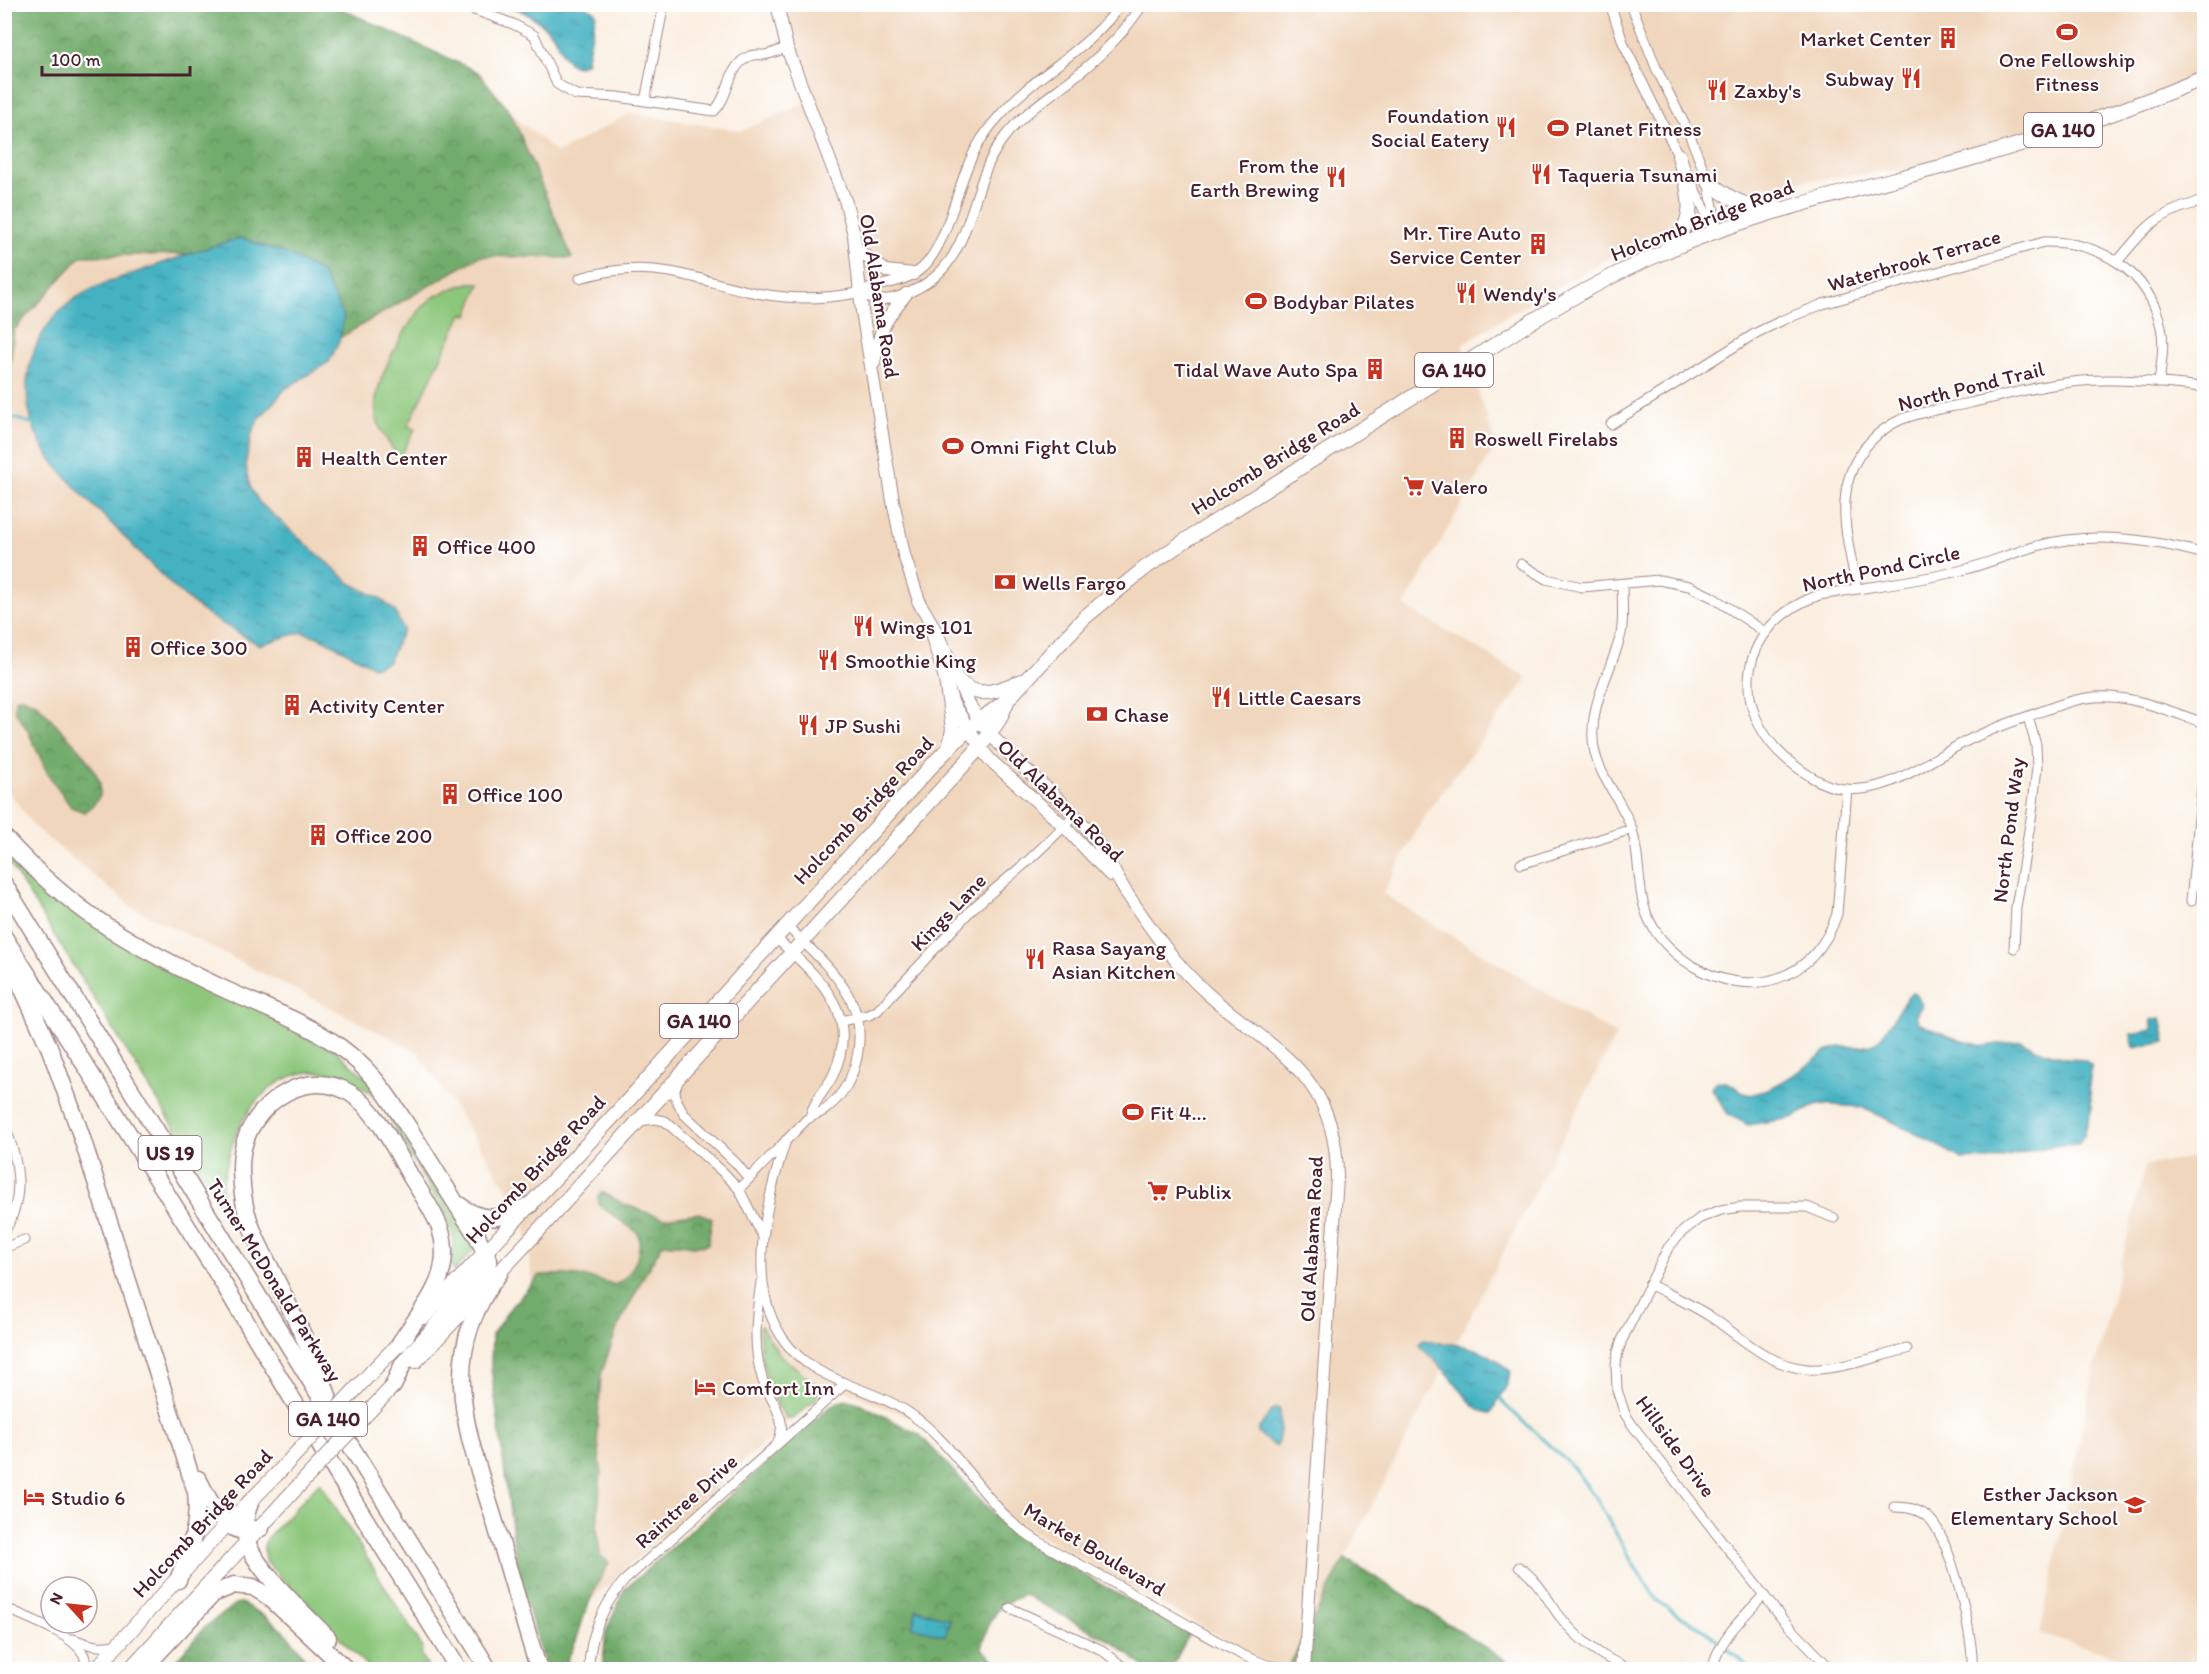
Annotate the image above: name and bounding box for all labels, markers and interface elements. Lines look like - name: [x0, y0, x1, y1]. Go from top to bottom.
- sports icon: One Fellowship Fitness: [2055, 20, 2079, 44]
- place label: Market Center: [1800, 26, 1932, 51]
- building icon: Market Center: [1936, 26, 1960, 50]
- scale bar: [42, 39, 190, 77]
- place label: One Fellowship Fitness: [1999, 47, 2135, 96]
- text: 100 m: [51, 49, 101, 71]
- place label: Subway: [1825, 66, 1894, 91]
- restaurant icon: Subway: [1899, 66, 1923, 90]
- restaurant icon: Zaxby's: [1705, 78, 1729, 102]
- place label: Zaxby's: [1734, 78, 1801, 103]
- place label: Foundation Social Eatery: [1371, 103, 1489, 152]
- road number: GA 140: [2024, 113, 2102, 147]
- restaurant icon: Foundation Social Eatery: [1494, 115, 1518, 139]
- sports icon: Planet Fitness: [1546, 116, 1570, 140]
- place label: Planet Fitness: [1575, 116, 1702, 141]
- place label: From the Earth Brewing: [1190, 153, 1319, 202]
- restaurant icon: Taqueria Tsunami: [1529, 162, 1553, 186]
- place label: Taqueria Tsunami: [1558, 162, 1717, 187]
- restaurant icon: From the Earth Brewing: [1324, 165, 1348, 189]
- street label: Holcomb Bridge Road: [1607, 174, 1797, 266]
- street label: Old Alabama Road: [855, 212, 905, 381]
- place label: Mr. Tire Auto Service Center: [1389, 220, 1522, 269]
- street label: Waterbrook Terrace: [1825, 223, 2003, 297]
- building icon: Mr. Tire Auto Service Center: [1526, 232, 1550, 256]
- restaurant icon: Wendy's: [1454, 281, 1478, 305]
- place label: Wendy's: [1483, 281, 1557, 306]
- sports icon: Bodybar Pilates: [1244, 289, 1268, 313]
- place label: Bodybar Pilates: [1273, 289, 1415, 314]
- road number: GA 140: [1415, 353, 1493, 387]
- street label: North Pond Trail: [1895, 356, 2047, 416]
- place label: Tidal Wave Auto Spa: [1174, 357, 1358, 382]
- building icon: Tidal Wave Auto Spa: [1363, 357, 1387, 381]
- street label: Holcomb Bridge Road: [1186, 396, 1364, 520]
- building icon: Roswell Firelabs: [1445, 426, 1469, 450]
- place label: Roswell Firelabs: [1474, 426, 1618, 451]
- sports icon: Omni Fight Club: [941, 434, 965, 458]
- place label: Omni Fight Club: [970, 434, 1117, 459]
- building icon: Health Center: [292, 445, 316, 469]
- place label: Health Center: [321, 445, 448, 470]
- supermarket icon: Valero: [1402, 474, 1426, 498]
- place label: Valero: [1431, 474, 1488, 499]
- building icon: Office 400: [408, 534, 432, 558]
- place label: Office 400: [437, 534, 536, 559]
- street label: North Pond Circle: [1800, 539, 1962, 597]
- bank icon: Wells Fargo: [993, 570, 1017, 594]
- place label: Wells Fargo: [1022, 570, 1126, 595]
- restaurant icon: Wings 101: [851, 614, 875, 638]
- place label: Wings 101: [880, 614, 973, 639]
- building icon: Office 300: [121, 635, 145, 659]
- place label: Office 300: [150, 635, 248, 660]
- restaurant icon: Smoothie King: [816, 648, 840, 672]
- place label: Smoothie King: [845, 648, 977, 673]
- restaurant icon: Little Caesars: [1209, 685, 1233, 709]
- place label: Little Caesars: [1238, 685, 1361, 710]
- building icon: Activity Center: [280, 693, 304, 717]
- place label: Activity Center: [309, 693, 445, 718]
- bank icon: Chase: [1085, 702, 1109, 726]
- place label: Chase: [1114, 702, 1169, 727]
- restaurant icon: JP Sushi: [796, 713, 820, 737]
- place label: JP Sushi: [825, 713, 901, 738]
- street label: Holcomb Bridge Road: [788, 731, 938, 889]
- street label: Old Alabama Road: [992, 733, 1130, 867]
- street label: North Pond Way: [1987, 756, 2029, 904]
- building icon: Office 100: [438, 782, 462, 806]
- place label: Office 100: [467, 782, 563, 807]
- building icon: Office 200: [306, 823, 330, 847]
- place label: Office 200: [335, 823, 432, 848]
- street label: Kings Lane: [905, 868, 991, 956]
- place label: Rasa Sayang Asian Kitchen: [1052, 935, 1176, 984]
- restaurant icon: Rasa Sayang Asian Kitchen: [1023, 947, 1047, 971]
- road number: GA 140: [660, 1004, 738, 1038]
- street label: Holcomb Bridge Road: [460, 1090, 610, 1248]
- sports icon: Fit 4...: [1121, 1100, 1145, 1124]
- place label: Fit 4...: [1150, 1100, 1207, 1125]
- road number: US 19: [138, 1136, 201, 1170]
- street label: Old Alabama Road: [1294, 1155, 1328, 1323]
- street label: Turner McDonald Parkway: [202, 1174, 348, 1387]
- supermarket icon: Publix: [1146, 1179, 1170, 1203]
- place label: Publix: [1175, 1179, 1232, 1204]
- hotel icon: Comfort Inn: [693, 1375, 717, 1399]
- place label: Comfort Inn: [722, 1375, 834, 1400]
- street label: Hillside Drive: [1631, 1390, 1721, 1502]
- road number: GA 140: [289, 1402, 367, 1436]
- street label: Holcomb Bridge Road: [127, 1444, 277, 1602]
- street label: Raintree Drive: [630, 1448, 742, 1554]
- place label: Esther Jackson Elementary School: [1951, 1481, 2118, 1530]
- hotel icon: Studio 6: [22, 1485, 46, 1509]
- place label: Studio 6: [51, 1485, 125, 1510]
- school or university icon: Esther Jackson Elementary School: [2123, 1493, 2147, 1517]
- street label: Market Boulevard: [1019, 1497, 1171, 1601]
- north arrow: [39, 1575, 99, 1635]
- text: N: [45, 1589, 67, 1608]

